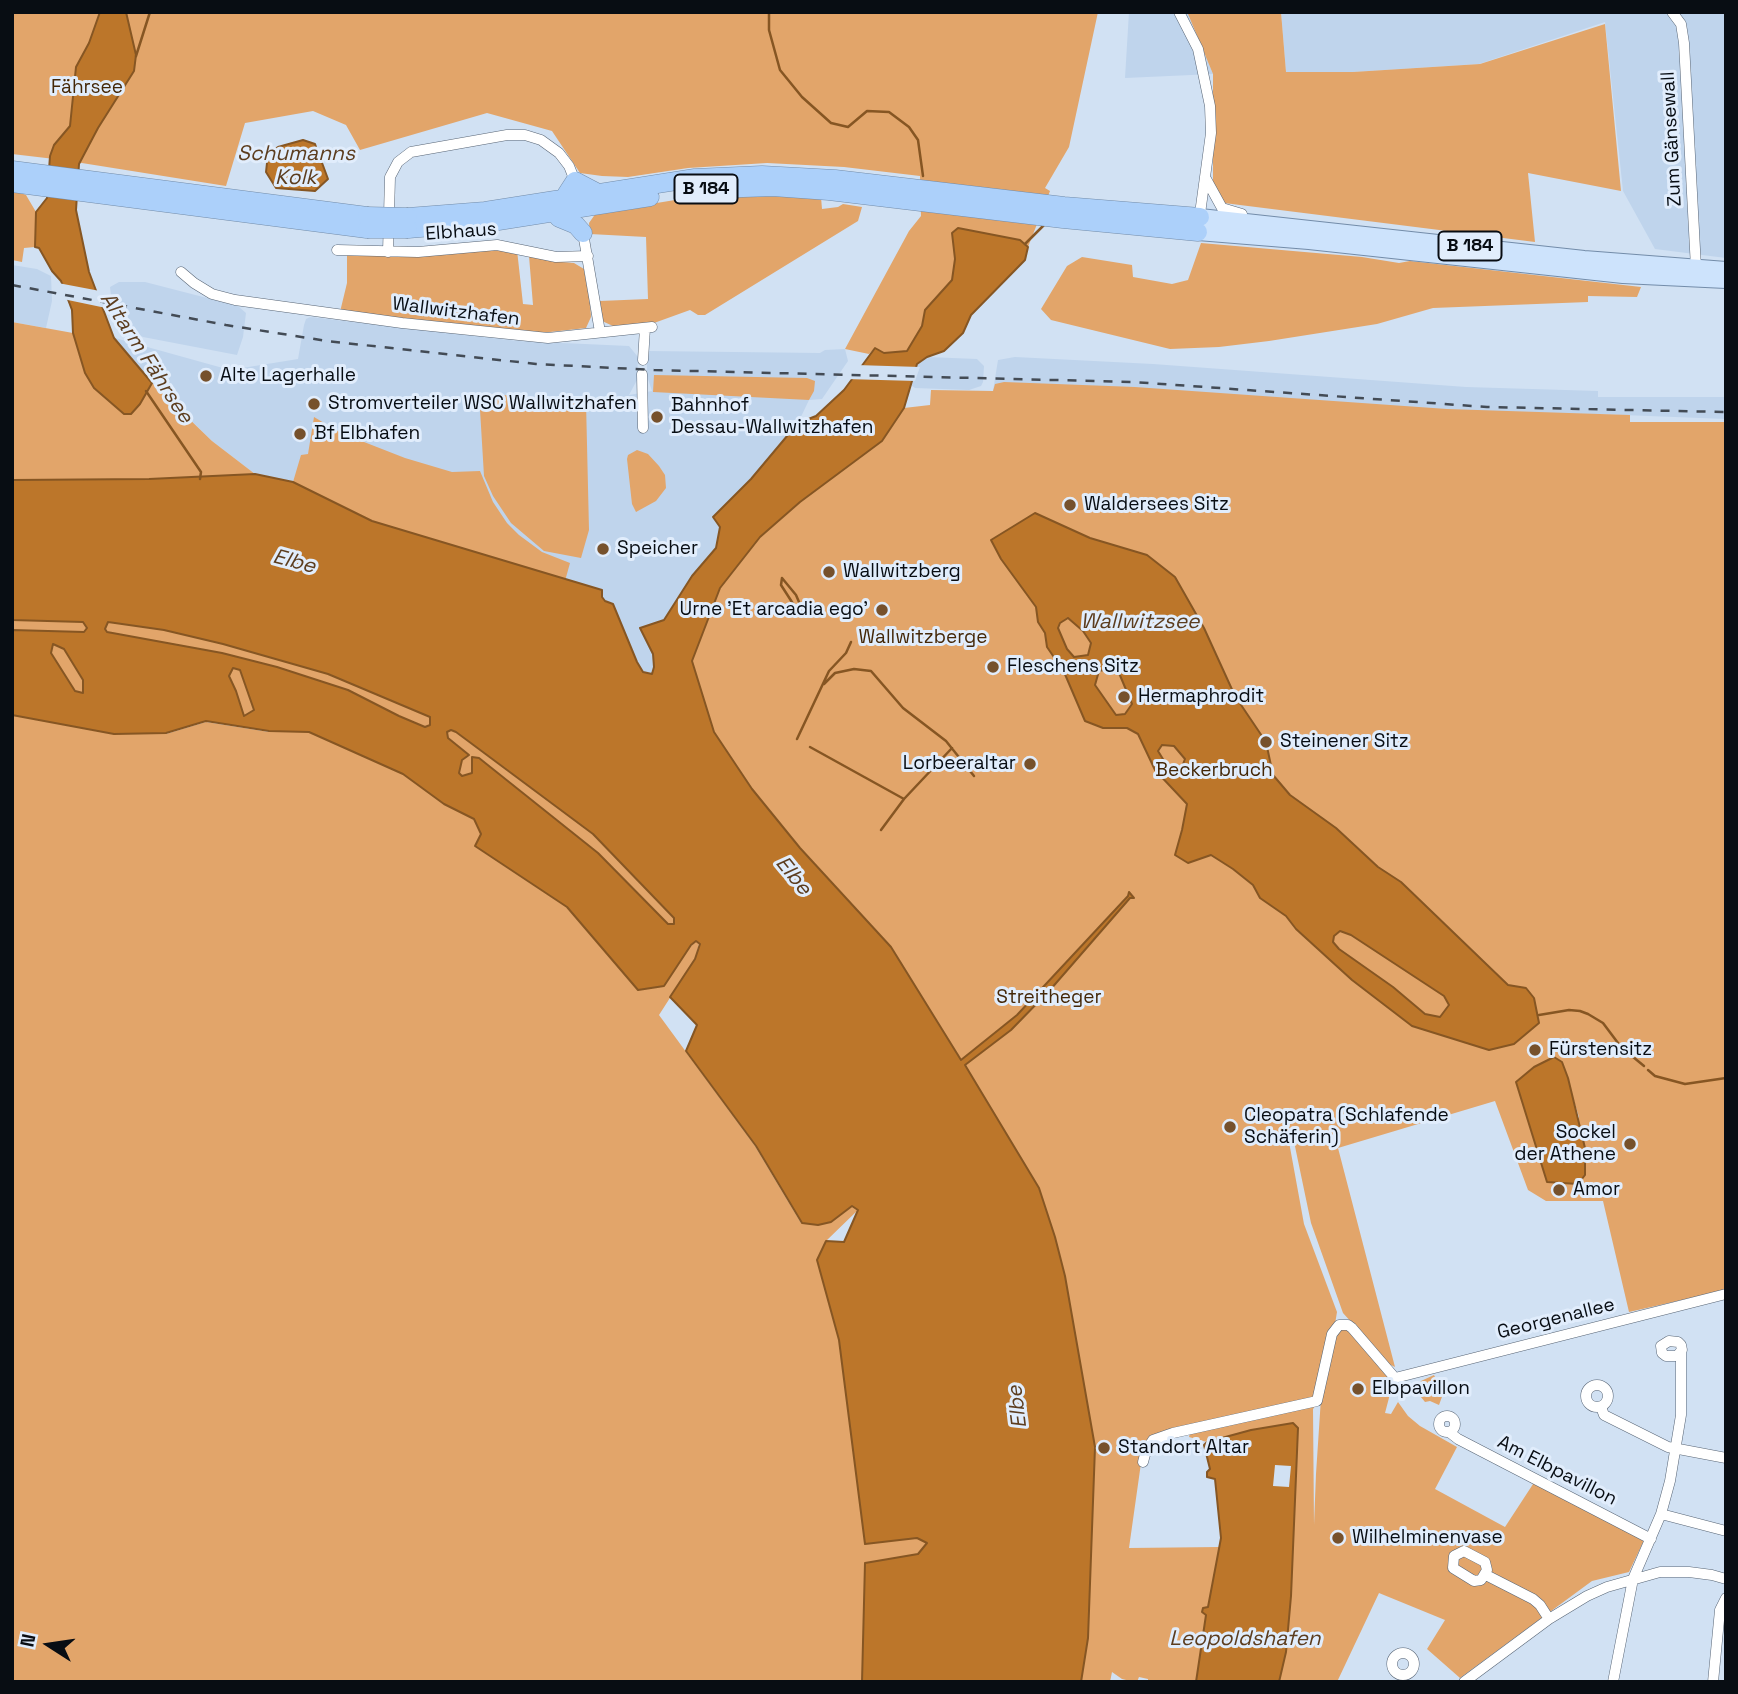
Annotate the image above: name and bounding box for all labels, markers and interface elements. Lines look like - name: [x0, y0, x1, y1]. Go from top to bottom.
- street label: Zum Gänsewall: [1657, 71, 1687, 207]
- park label: Fährsee: [51, 77, 123, 99]
- water label: Schumanns Kolk: [237, 141, 355, 191]
- road number: B 184: [674, 174, 738, 204]
- street label: Elbhaus: [425, 218, 497, 246]
- road number: B 184: [1438, 232, 1502, 260]
- water label: Altarm Fährsee: [94, 288, 198, 428]
- street label: Wallwitzhafen: [391, 293, 521, 331]
- place label: Alte Lagerhalle: [220, 365, 356, 387]
- marker: Alte Lagerhalle: [198, 368, 214, 384]
- place label: Stromverteiler WSC Wallwitzhafen: [328, 393, 637, 415]
- place label: Bahnhof Dessau-Wallwitzhafen: [671, 395, 873, 439]
- marker: Stromverteiler WSC Wallwitzhafen: [306, 396, 322, 412]
- marker: Bahnhof Dessau-Wallwitzhafen: [649, 409, 665, 425]
- place label: Bf Elbhafen: [314, 423, 420, 445]
- marker: Bf Elbhafen: [292, 426, 308, 442]
- place label: Waldersees Sitz: [1084, 494, 1229, 516]
- marker: Waldersees Sitz: [1062, 497, 1078, 513]
- place label: Speicher: [617, 538, 698, 560]
- marker: Speicher: [595, 541, 611, 557]
- water label: Elbe: [270, 544, 318, 580]
- place label: Wallwitzberg: [843, 561, 961, 583]
- marker: Wallwitzberg: [821, 564, 837, 580]
- place label: Urne 'Et arcadia ego': [680, 599, 868, 621]
- marker: Urne 'Et arcadia ego': [874, 602, 890, 618]
- water label: Wallwitzsee: [1080, 609, 1200, 635]
- park label: Wallwitzberge: [859, 627, 987, 649]
- place label: Fleschens Sitz: [1007, 656, 1139, 678]
- marker: Fleschens Sitz: [985, 659, 1001, 675]
- place label: Hermaphrodit: [1138, 686, 1264, 708]
- marker: Hermaphrodit: [1116, 689, 1132, 705]
- place label: Steinener Sitz: [1280, 731, 1409, 753]
- marker: Steinener Sitz: [1258, 734, 1274, 750]
- place label: Lorbeeraltar: [903, 753, 1016, 775]
- marker: Lorbeeraltar: [1022, 756, 1038, 772]
- park label: Beckerbruch: [1155, 760, 1273, 782]
- water label: Elbe: [770, 851, 816, 901]
- park label: Streitheger: [996, 987, 1102, 1009]
- place label: Fürstensitz: [1549, 1039, 1652, 1061]
- marker: Fürstensitz: [1527, 1042, 1543, 1058]
- place label: Cleopatra (Schlafende Schäferin): [1244, 1105, 1449, 1149]
- marker: Cleopatra (Schlafende Schäferin): [1222, 1119, 1238, 1135]
- place label: Sockel der Athene: [1514, 1122, 1616, 1166]
- marker: Sockel der Athene: [1622, 1136, 1638, 1152]
- place label: Amor: [1573, 1179, 1620, 1201]
- marker: Amor: [1551, 1182, 1567, 1198]
- street label: Georgenallee: [1495, 1293, 1617, 1345]
- place label: Elbpavillon: [1372, 1378, 1470, 1400]
- marker: Elbpavillon: [1350, 1381, 1366, 1397]
- water label: Elbe: [1003, 1384, 1033, 1430]
- street label: Am Elbpavillon: [1493, 1431, 1621, 1511]
- place label: Standort Altar: [1118, 1437, 1249, 1459]
- marker: Standort Altar: [1096, 1440, 1112, 1456]
- place label: Wilhelminenvase: [1352, 1527, 1503, 1549]
- marker: Wilhelminenvase: [1330, 1530, 1346, 1546]
- north arrow: [14, 1610, 84, 1680]
- water label: Leopoldshafen: [1169, 1626, 1321, 1652]
- text: N: [14, 1632, 42, 1649]

